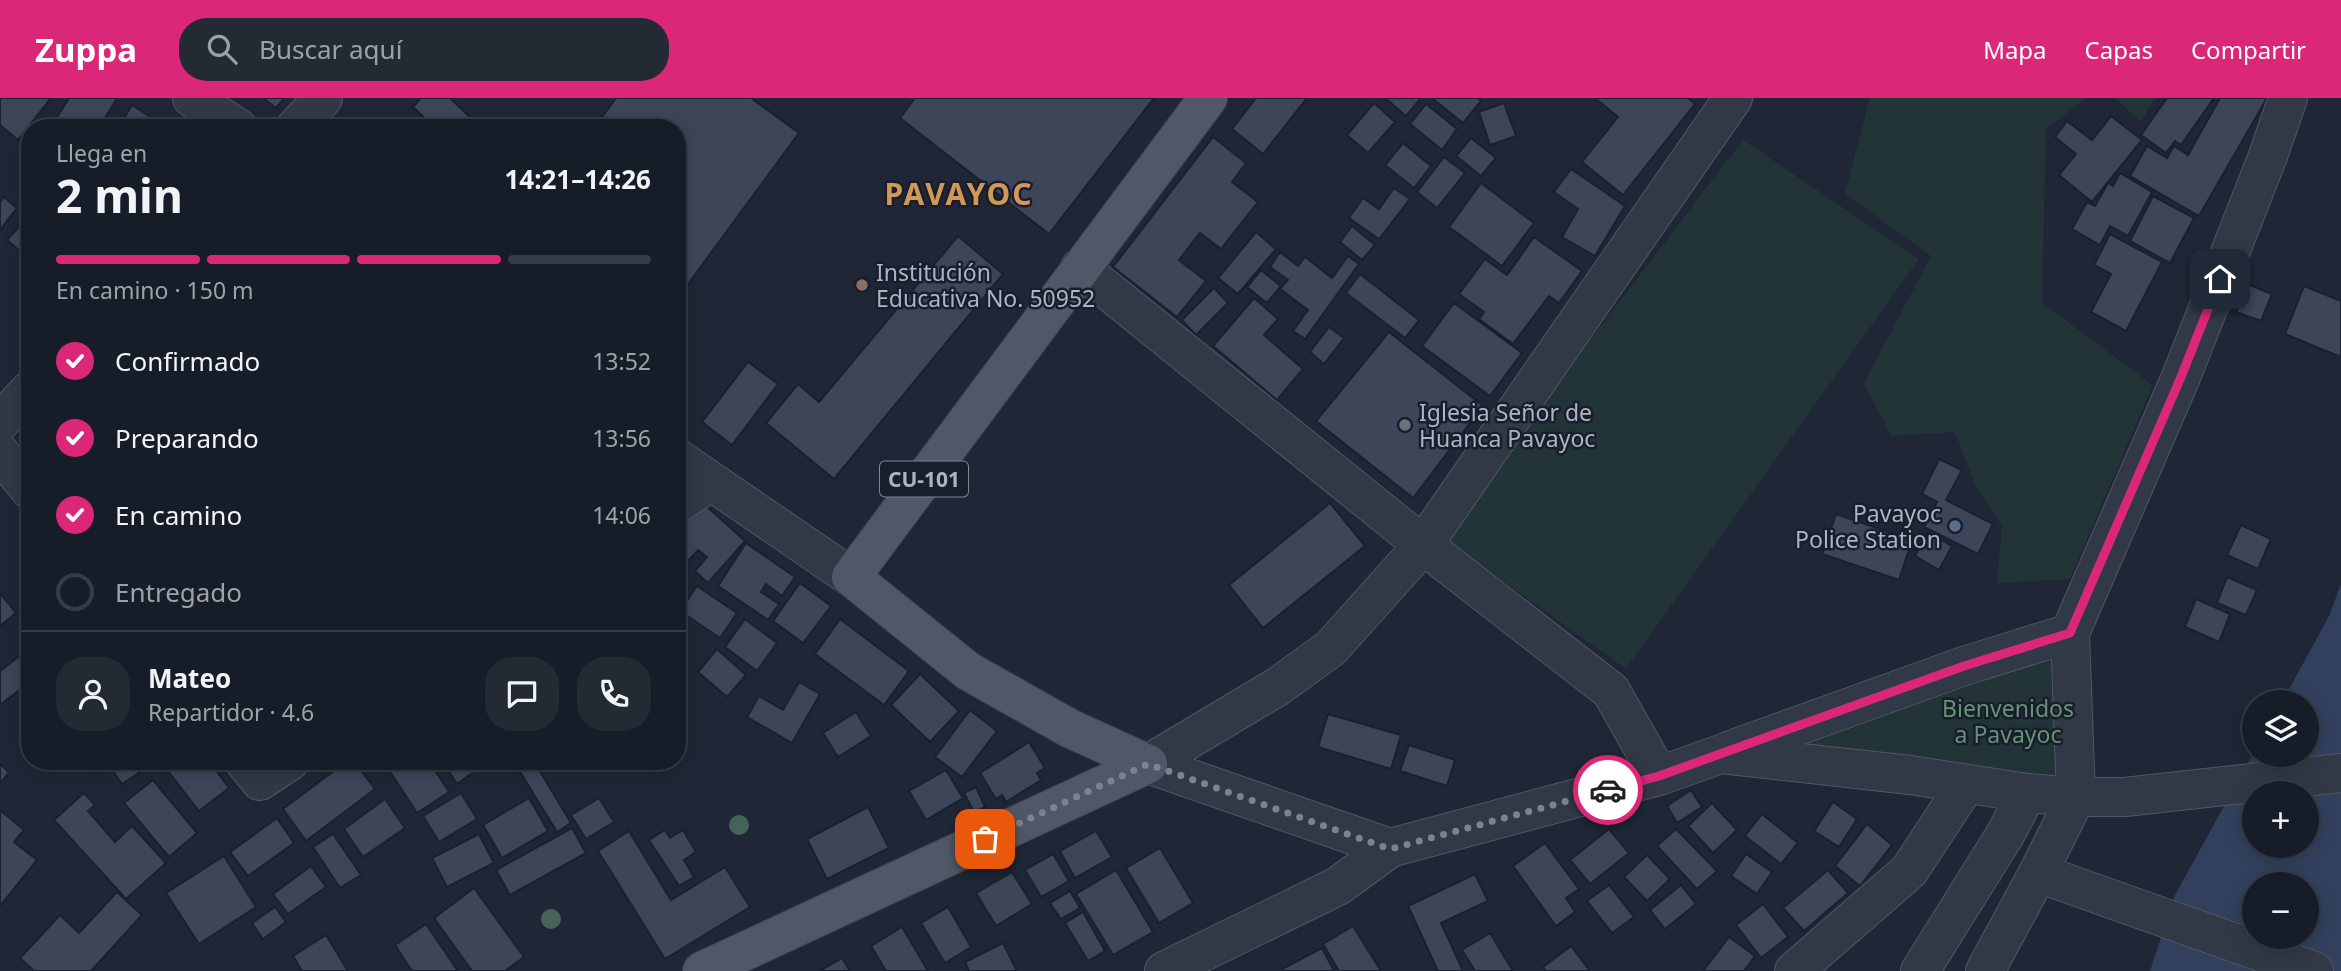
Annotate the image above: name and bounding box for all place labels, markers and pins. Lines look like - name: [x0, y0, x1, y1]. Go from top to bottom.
- pin: [2190, 249, 2250, 309]
- place label: Institución Educativa No. 50952: [876, 256, 1095, 314]
- marker: Institución Educativa No. 50952: [854, 277, 870, 293]
- place label: Iglesia Señor de Huanca Pavayoc: [1419, 396, 1595, 454]
- marker: Iglesia Señor de Huanca Pavayoc: [1397, 417, 1413, 433]
- place label: Pavayoc Police Station: [1795, 497, 1941, 555]
- marker: Pavayoc Police Station: [1947, 518, 1963, 534]
- pin: [955, 809, 1015, 869]

